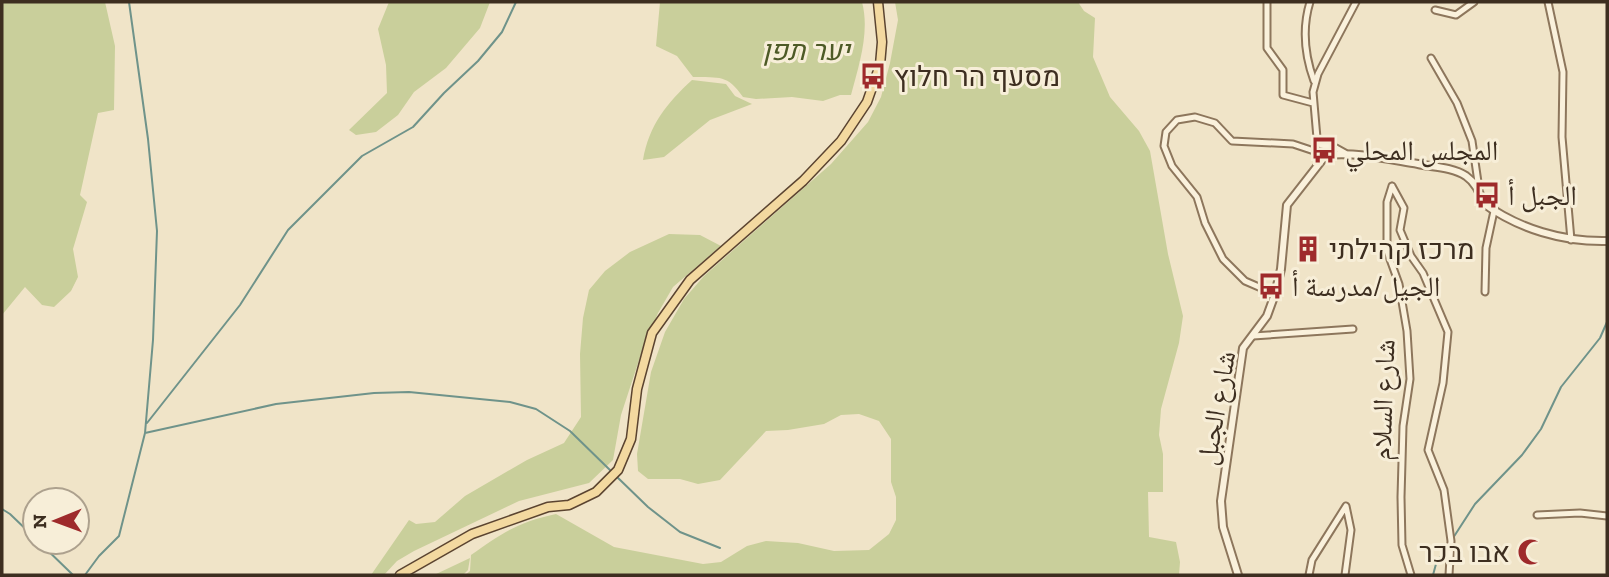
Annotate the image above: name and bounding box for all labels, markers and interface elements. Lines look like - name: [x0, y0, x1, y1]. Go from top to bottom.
- park label: יער תפן: [762, 34, 852, 67]
- place label: מסעף הר חלוץ: [894, 60, 1060, 93]
- bus stop icon: מסעף הר חלוץ: [858, 61, 888, 91]
- place label: المجلس المحلي: [1345, 134, 1498, 173]
- bus stop icon: المجلس المحلي: [1309, 135, 1339, 165]
- place label: الجبل أ: [1508, 178, 1577, 213]
- bus stop icon: الجبل أ: [1472, 180, 1502, 210]
- place label: מרכז קהילתי: [1329, 233, 1474, 266]
- building icon: מרכז קהילתי: [1293, 234, 1323, 264]
- place label: الجيل/مدرسة أ: [1292, 269, 1440, 304]
- bus stop icon: الجيل/مدرسة أ: [1256, 271, 1286, 301]
- street label: شارع السلام: [1364, 339, 1404, 461]
- street label: شارع الجبل: [1190, 348, 1243, 468]
- north arrow: [21, 486, 91, 556]
- text: N: [28, 514, 51, 529]
- place label: אבו בכר: [1419, 536, 1510, 569]
- mosque icon: אבו בכר: [1516, 537, 1546, 567]

